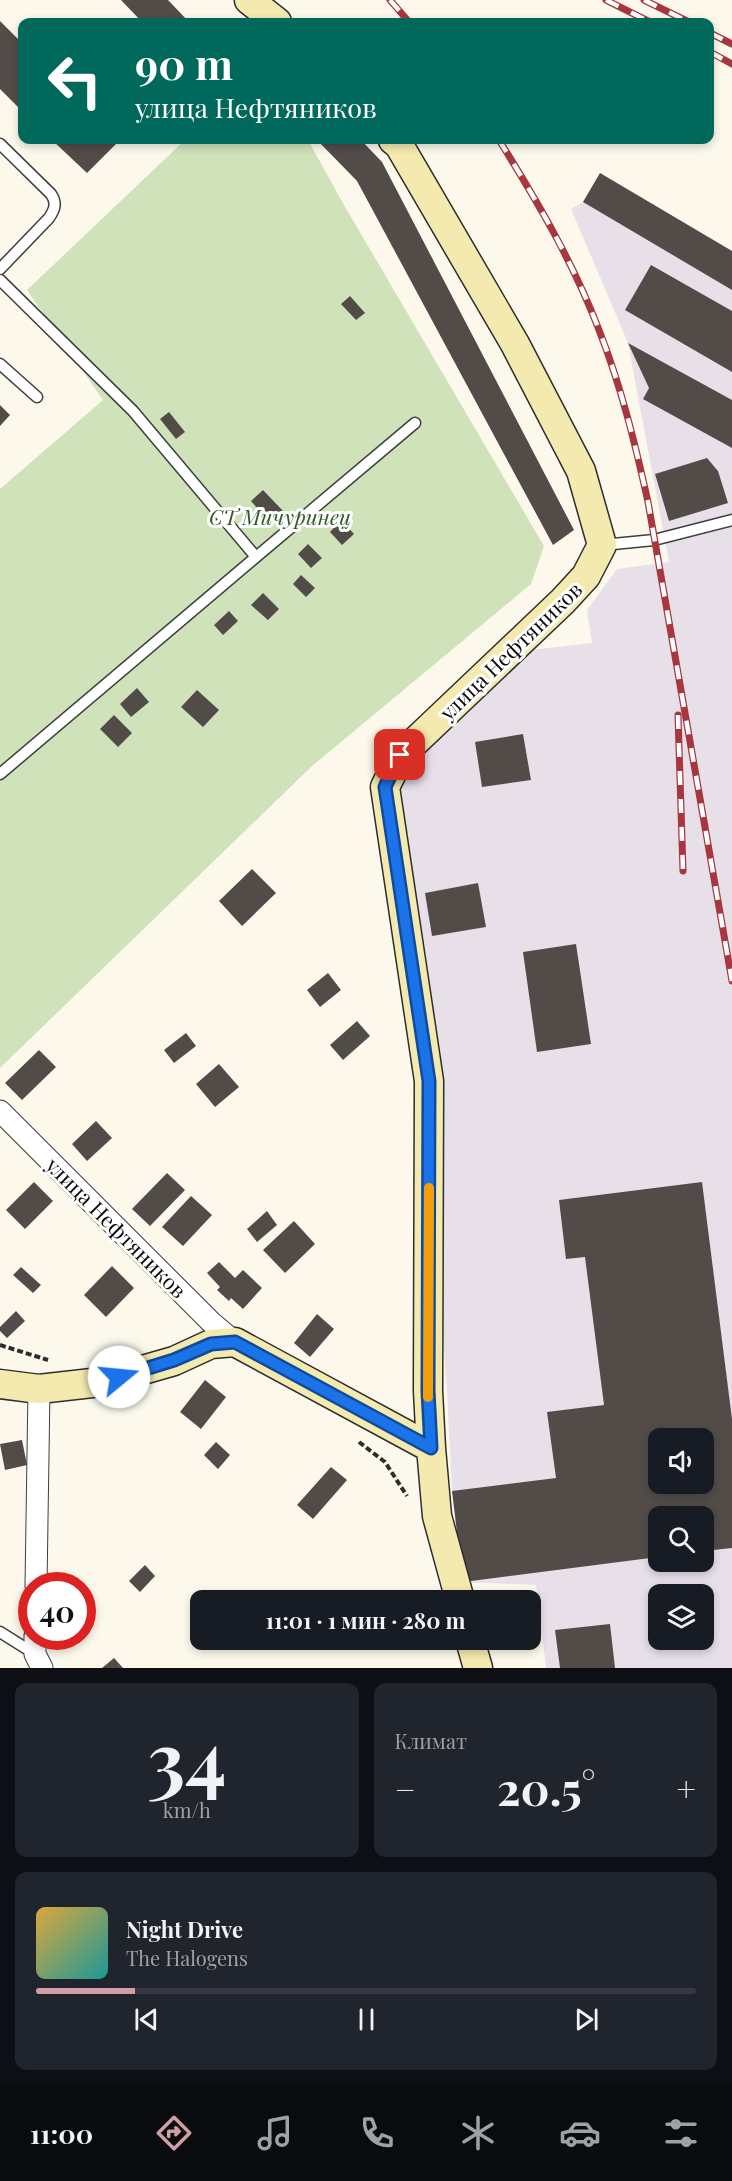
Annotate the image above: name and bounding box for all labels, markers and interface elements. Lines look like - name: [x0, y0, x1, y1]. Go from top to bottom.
- text: 90 m: [135, 35, 233, 91]
- icon: left: [36, 42, 114, 120]
- text: улица Нефтяников: [135, 89, 377, 125]
- park label: СТ Мичуринец: [209, 502, 351, 530]
- street label: улица Нефтяников: [432, 575, 587, 726]
- pin: [374, 729, 425, 780]
- icon: arrive: [383, 738, 416, 771]
- street label: улица Нефтяников: [40, 1150, 193, 1303]
- position arrow: [87, 1345, 151, 1409]
- map controls: [648, 1428, 714, 1650]
- button: sound: [648, 1428, 714, 1494]
- button: search: [648, 1506, 714, 1572]
- speed limit sign: 40: [18, 1572, 96, 1650]
- button: layers: [648, 1584, 714, 1650]
- text: 11:01 · 1 мин · 280 m: [266, 1605, 465, 1635]
- text: 34: [147, 1705, 226, 1809]
- text: Климат: [395, 1727, 467, 1754]
- text: 20.5°: [497, 1757, 596, 1817]
- text: −: [395, 1766, 416, 1810]
- text: +: [677, 1766, 696, 1810]
- text: km/h: [163, 1796, 211, 1823]
- text: Night Drive: [126, 1914, 243, 1944]
- text: The Halogens: [126, 1944, 248, 1971]
- icon: previous: [130, 2003, 163, 2036]
- icon: pause: [350, 2003, 383, 2036]
- icon: next: [570, 2003, 603, 2036]
- icon: directions: [153, 2112, 195, 2154]
- icon: music: [254, 2112, 296, 2154]
- icon: phone: [356, 2112, 398, 2154]
- icon: climate: [457, 2112, 499, 2154]
- icon: car: [559, 2112, 601, 2154]
- icon: filters: [660, 2112, 702, 2154]
- text: 11:00: [30, 2115, 93, 2151]

